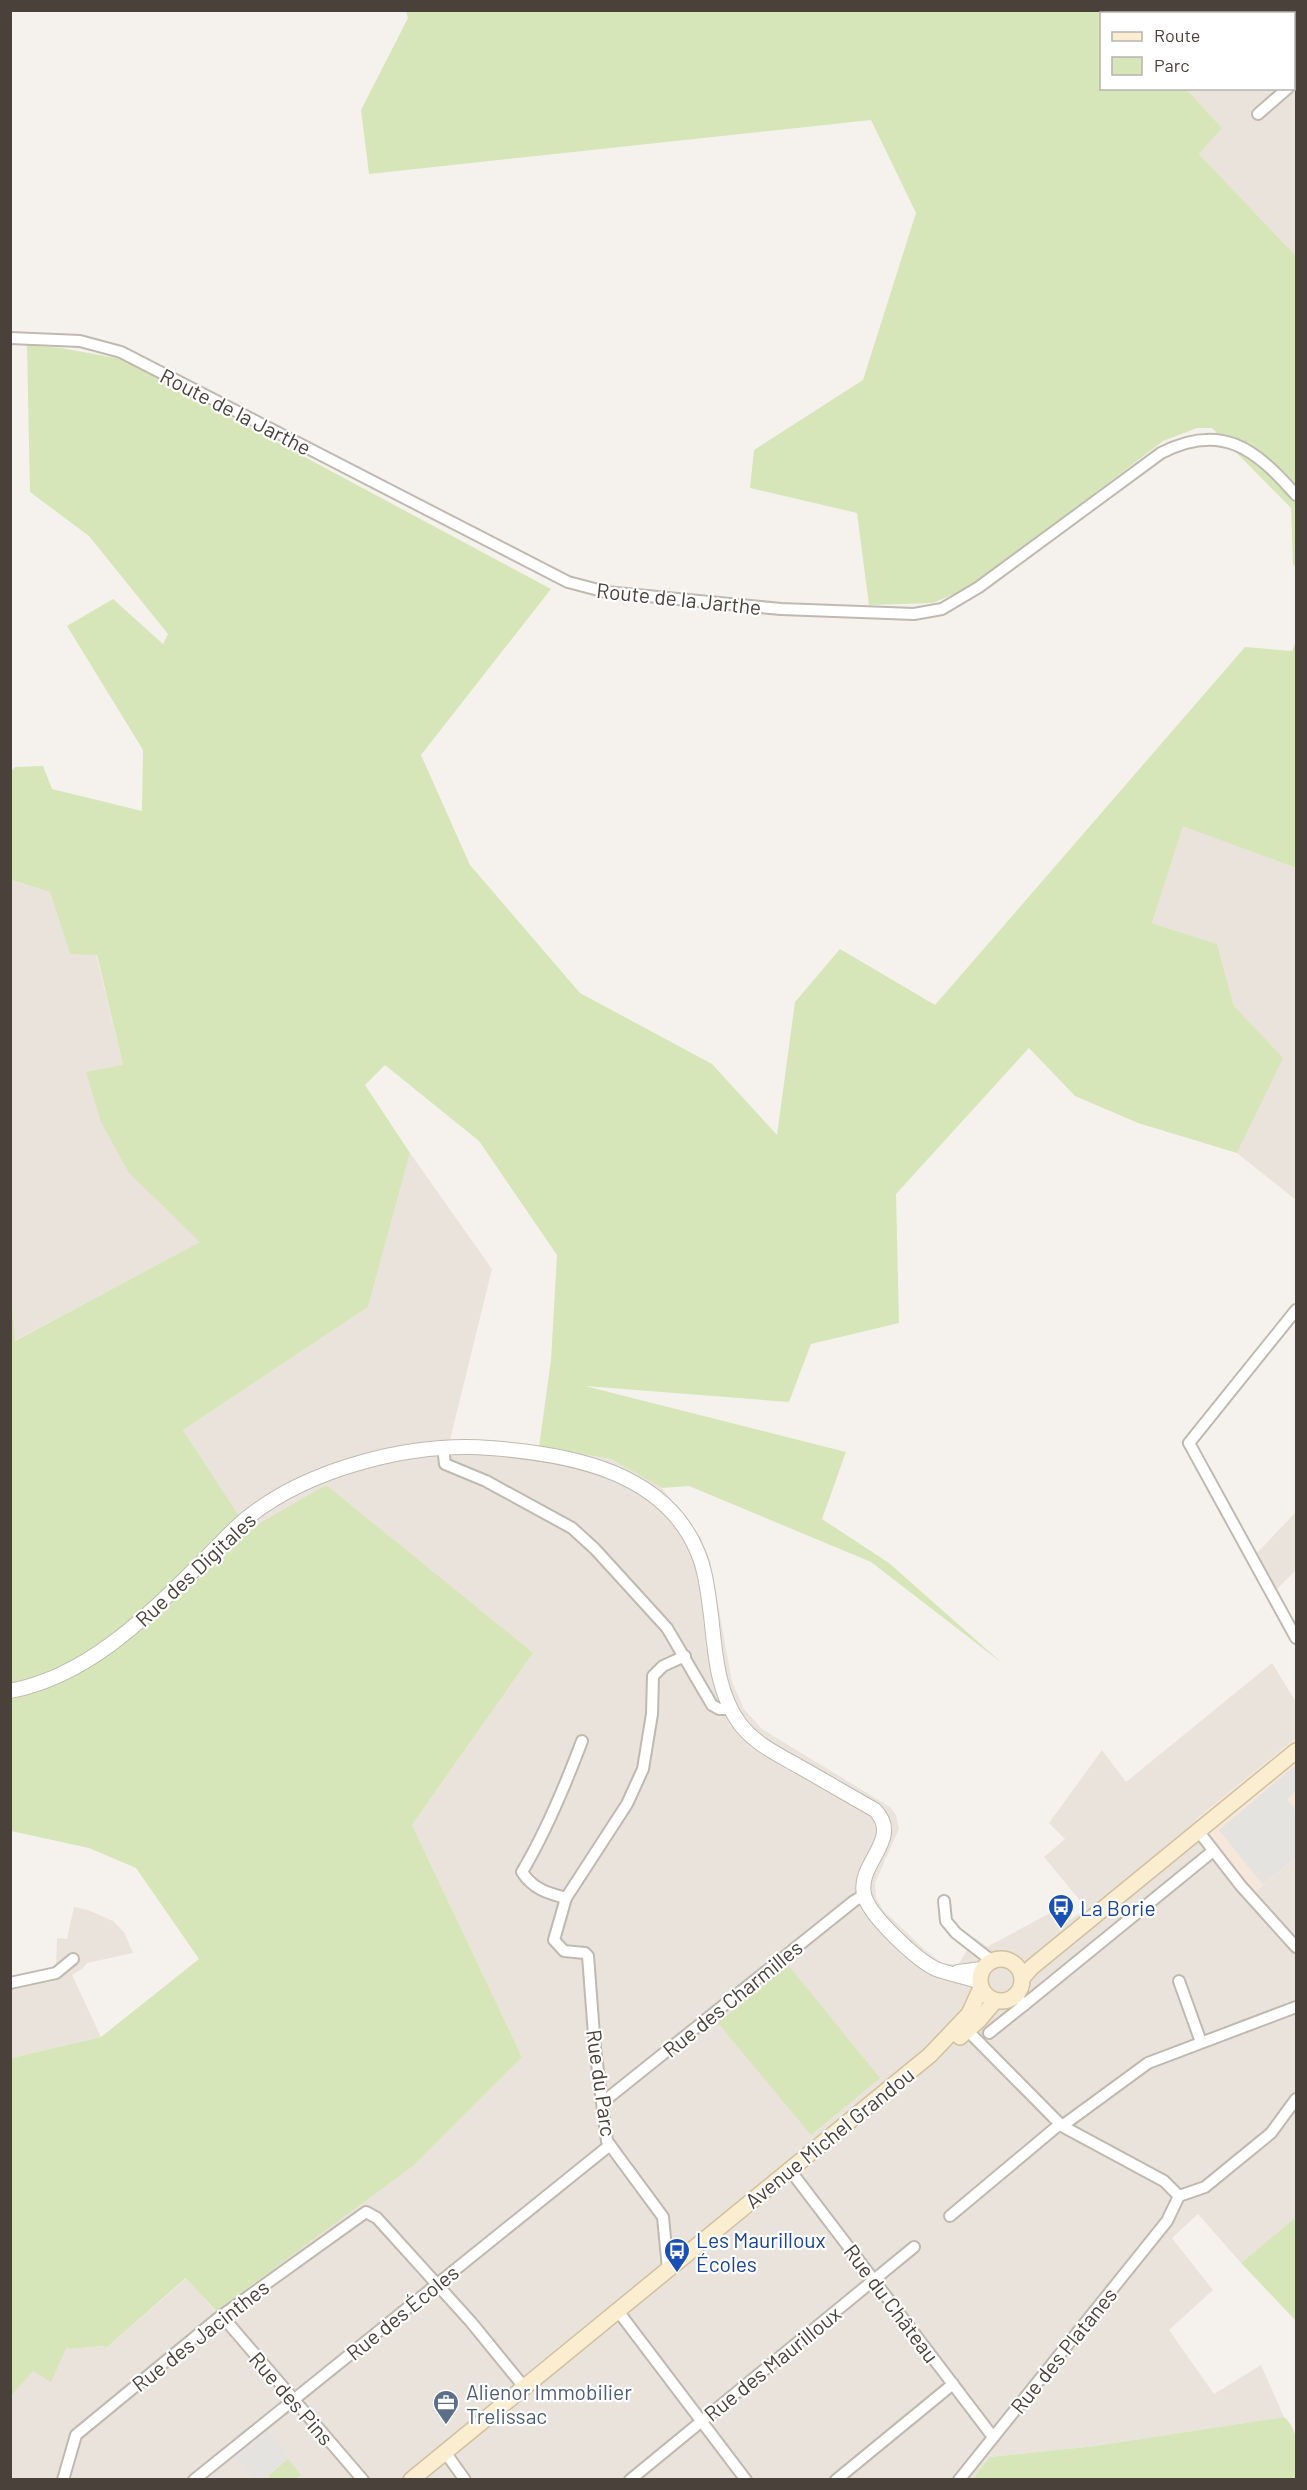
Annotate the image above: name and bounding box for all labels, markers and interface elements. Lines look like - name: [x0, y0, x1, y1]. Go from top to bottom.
- legend: [1100, 12, 1295, 90]
- text: Route: [1154, 24, 1200, 46]
- text: Parc: [1154, 54, 1190, 76]
- street label: Route de la Jarthe: [157, 362, 315, 460]
- street label: Route de la Jarthe: [595, 577, 763, 619]
- street label: Rue des Digitales: [130, 1507, 260, 1631]
- bus stop icon: La Borie: [1046, 1892, 1076, 1930]
- place label: La Borie: [1080, 1895, 1156, 1920]
- street label: Rue des Charmilles: [657, 1934, 807, 2062]
- street label: Rue du Parc: [582, 2028, 622, 2138]
- street label: Avenue Michel Grandou: [739, 2061, 919, 2213]
- place label: Les Maurilloux Écoles: [696, 2227, 826, 2276]
- bus stop icon: Les Maurilloux Écoles: [662, 2236, 692, 2274]
- street label: Rue du Château: [839, 2239, 945, 2367]
- street label: Rue des Écoles: [341, 2259, 463, 2365]
- street label: Rue des Jacinthes: [127, 2274, 273, 2396]
- street label: Rue des Platanes: [1005, 2282, 1121, 2418]
- street label: Rue des Maurilloux: [699, 2300, 845, 2426]
- street label: Rue des Pins: [245, 2346, 339, 2450]
- place label: Alienor Immobilier Trelissac: [466, 2379, 632, 2428]
- office icon: Alienor Immobilier Trelissac: [431, 2388, 461, 2426]

